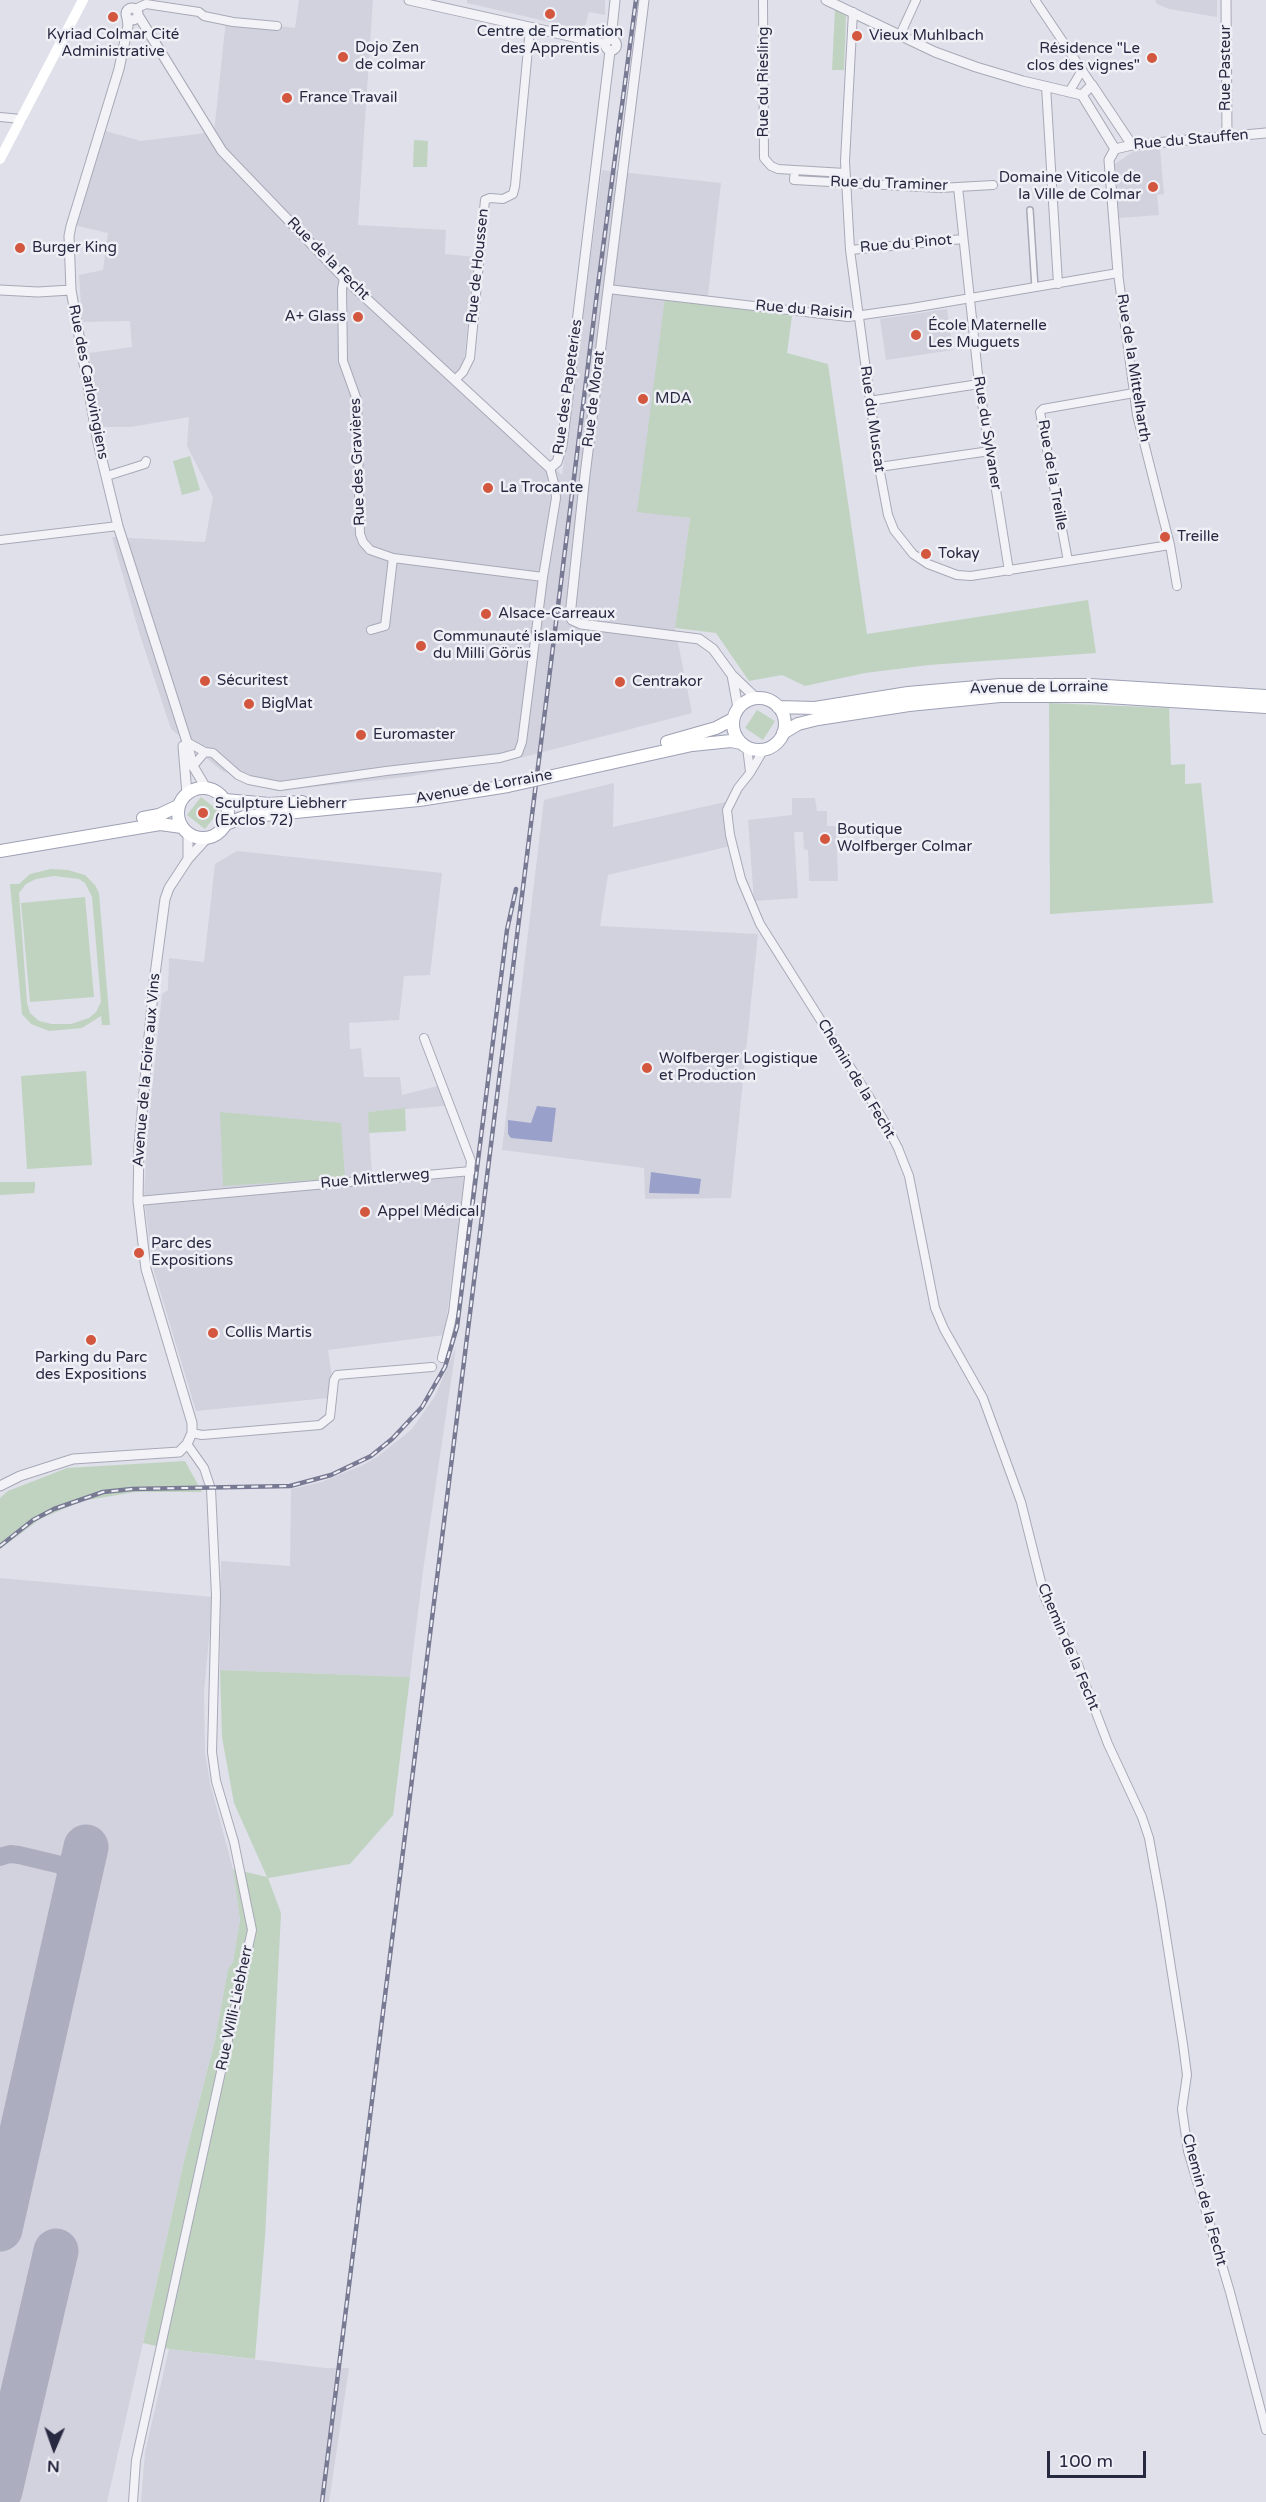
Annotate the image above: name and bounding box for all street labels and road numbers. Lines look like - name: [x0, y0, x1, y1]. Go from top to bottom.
- street label: Rue Pasteur: [1217, 25, 1235, 111]
- street label: Rue du Riesling: [755, 27, 773, 137]
- street label: Rue du Stauffen: [1133, 126, 1249, 154]
- street label: Rue du Traminer: [830, 173, 948, 195]
- street label: Rue de Houssen: [463, 208, 493, 324]
- street label: Rue de la Fecht: [283, 214, 373, 304]
- street label: Rue du Pinot: [859, 231, 953, 257]
- street label: Rue de la Mittelharth: [1112, 293, 1154, 443]
- street label: Rue du Raisin: [755, 297, 853, 323]
- street label: Rue des Carlovingiens: [64, 303, 112, 461]
- street label: Rue des Papeteries: [550, 318, 586, 456]
- street label: Rue de Morat: [579, 350, 609, 448]
- street label: Rue du Muscat: [856, 365, 888, 473]
- street label: Rue du Sylvaner: [969, 375, 1005, 491]
- street label: Rue des Gravières: [347, 398, 369, 526]
- street label: Rue de la Treille: [1033, 418, 1071, 532]
- street label: Avenue de Lorraine: [970, 678, 1108, 698]
- street label: Avenue de Lorraine: [414, 766, 554, 808]
- street label: Avenue de la Foire aux Vins: [130, 972, 164, 1168]
- street label: Chemin de la Fecht: [813, 1016, 899, 1142]
- street label: Rue Mittlerweg: [320, 1165, 430, 1193]
- street label: Chemin de la Fecht: [1033, 1581, 1103, 1713]
- street label: Rue Willi-Liebherr: [213, 1944, 257, 2072]
- street label: Chemin de la Fecht: [1178, 2132, 1230, 2268]

